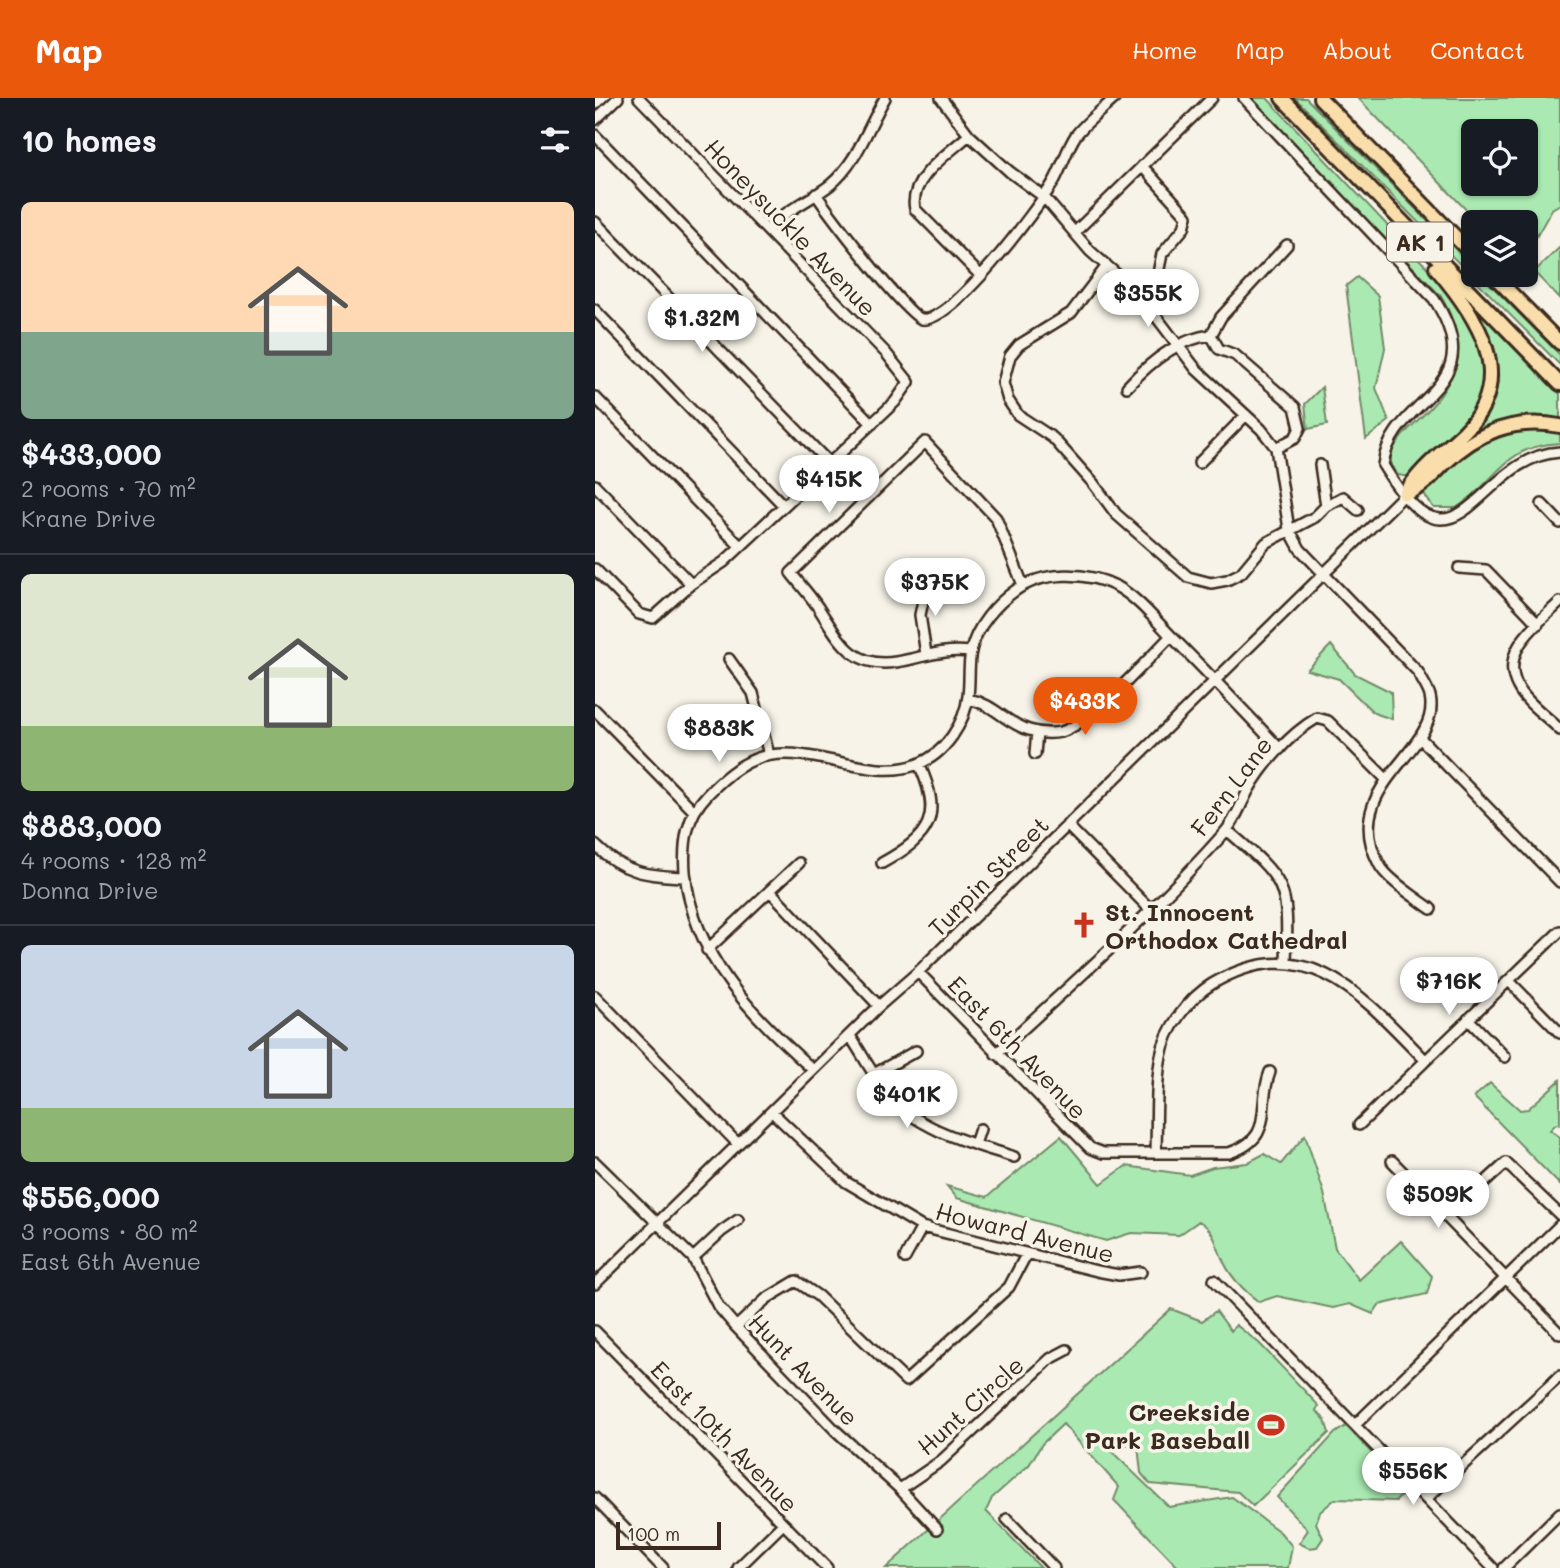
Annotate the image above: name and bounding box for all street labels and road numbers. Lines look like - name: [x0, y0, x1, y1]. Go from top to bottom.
- street label: Honeysuckle Avenue: [698, 132, 884, 322]
- road number: AK 1: [1387, 223, 1453, 262]
- street label: Fern Lane: [1183, 730, 1279, 842]
- street label: Turpin Street: [921, 809, 1055, 943]
- street label: East 6th Avenue: [942, 969, 1094, 1125]
- street label: Howard Avenue: [933, 1195, 1117, 1269]
- street label: Hunt Avenue: [743, 1306, 865, 1432]
- street label: Hunt Circle: [910, 1349, 1030, 1461]
- street label: East 10th Avenue: [645, 1354, 805, 1518]

